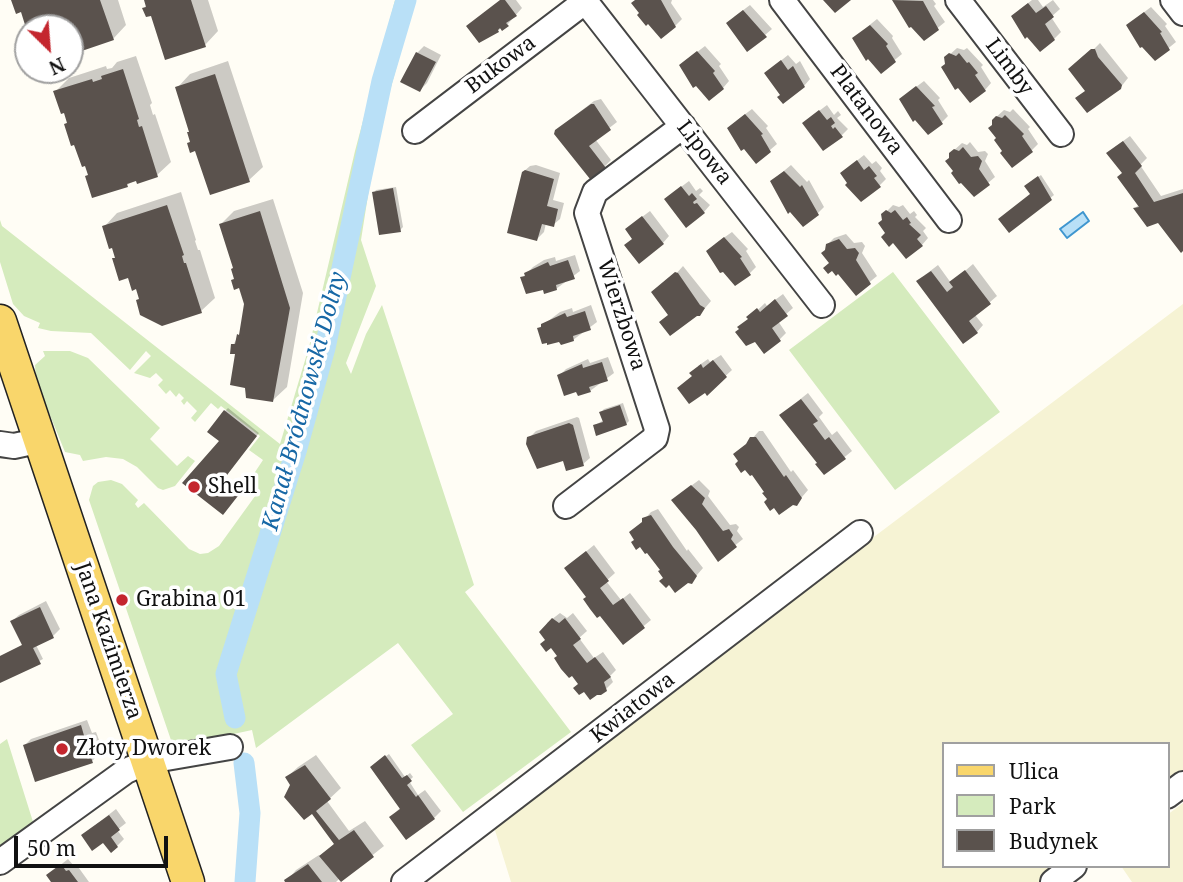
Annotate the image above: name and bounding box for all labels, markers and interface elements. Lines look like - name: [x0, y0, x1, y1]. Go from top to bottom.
- north arrow: [14, 14, 84, 84]
- street label: Bukowa: [461, 31, 541, 99]
- street label: Limby: [980, 34, 1038, 100]
- text: N: [45, 51, 69, 81]
- street label: Platanowa: [824, 60, 908, 160]
- street label: Lipowa: [671, 116, 737, 190]
- street label: Wierzbowa: [591, 256, 651, 374]
- water label: Kanał Bródnowski Dolny: [257, 269, 353, 533]
- place label: Shell: [208, 474, 257, 500]
- marker: Shell: [186, 479, 202, 495]
- street label: Jana Kazimierza: [69, 559, 147, 723]
- place label: Grabina 01: [136, 587, 246, 613]
- marker: Grabina 01: [114, 592, 130, 608]
- street label: Kwiatowa: [586, 667, 680, 749]
- place label: Złoty Dworek: [76, 736, 211, 762]
- marker: Złoty Dworek: [54, 741, 70, 757]
- legend: [942, 742, 1169, 868]
- text: Ulica: [1009, 757, 1059, 785]
- text: Park: [1009, 792, 1056, 820]
- scale bar: [18, 822, 172, 866]
- text: Budynek: [1009, 827, 1098, 855]
- text: 50 m: [27, 834, 76, 862]

